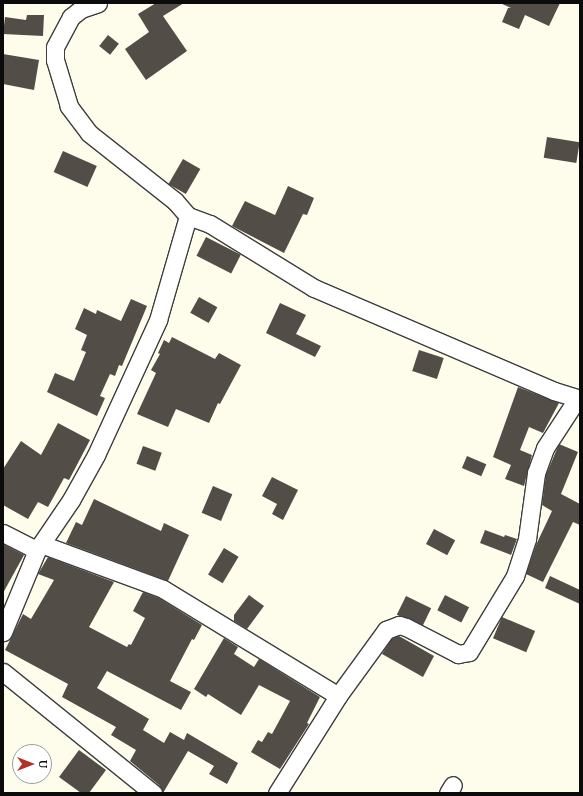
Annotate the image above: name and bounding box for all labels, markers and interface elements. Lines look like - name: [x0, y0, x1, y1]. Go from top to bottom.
- north arrow: [12, 744, 52, 784]
- text: U: [36, 760, 50, 768]

